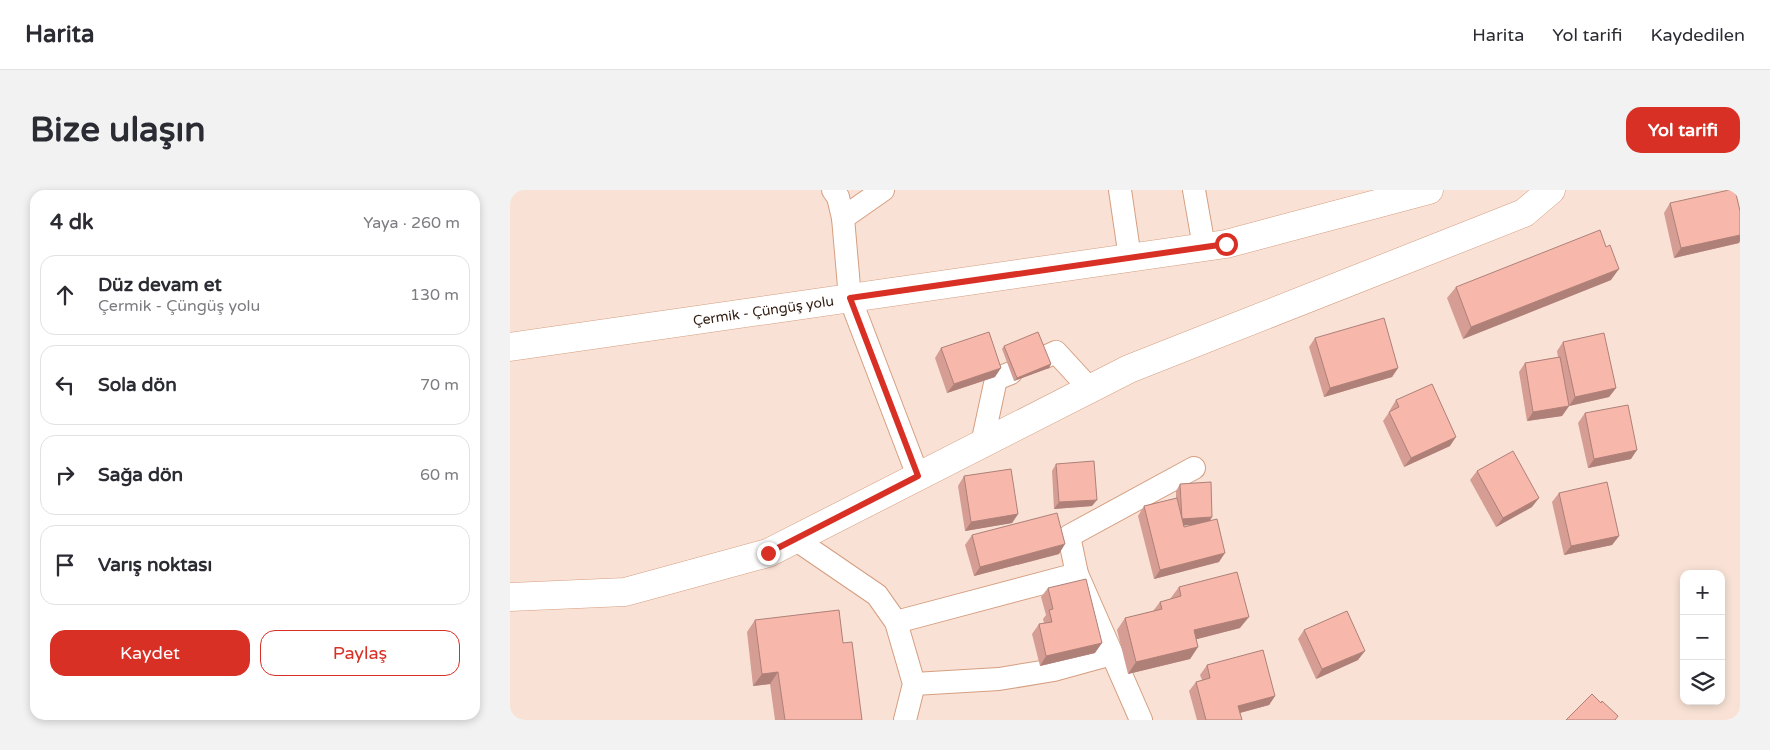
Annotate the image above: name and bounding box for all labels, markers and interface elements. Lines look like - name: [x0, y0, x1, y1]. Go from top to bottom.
- text: Harita: [25, 20, 94, 49]
- text: Harita: [1472, 24, 1524, 46]
- text: Yol tarifi: [1552, 24, 1622, 46]
- text: Kaydedilen: [1650, 24, 1745, 46]
- button: Yol tarifi: [1626, 107, 1740, 153]
- text: Bize ulaşın: [30, 109, 206, 151]
- text: 4 dk: [50, 210, 93, 235]
- text: Yaya · 260 m: [363, 213, 460, 233]
- route start: [1215, 233, 1238, 256]
- text: Düz devam et: [98, 274, 222, 296]
- icon: ahead: [51, 281, 79, 309]
- text: 130 m: [410, 285, 459, 305]
- street label: Çermik - Çüngüş yolu: [692, 293, 835, 330]
- text: Çermik - Çüngüş yolu: [98, 296, 260, 316]
- icon: left: [51, 371, 79, 399]
- text: Sola dön: [98, 374, 177, 396]
- text: 70 m: [420, 375, 459, 395]
- icon: right: [51, 461, 79, 489]
- text: Sağa dön: [98, 464, 183, 486]
- text: 60 m: [420, 465, 459, 485]
- route end: [757, 542, 780, 565]
- icon: arrive: [51, 551, 79, 579]
- text: Varış noktası: [98, 554, 212, 576]
- map controls: [1680, 570, 1725, 705]
- button: +: [1680, 570, 1725, 615]
- button: −: [1680, 615, 1725, 660]
- button: Kaydet: [50, 630, 250, 676]
- button: Paylaş: [260, 630, 460, 676]
- button: layers: [1680, 660, 1725, 705]

